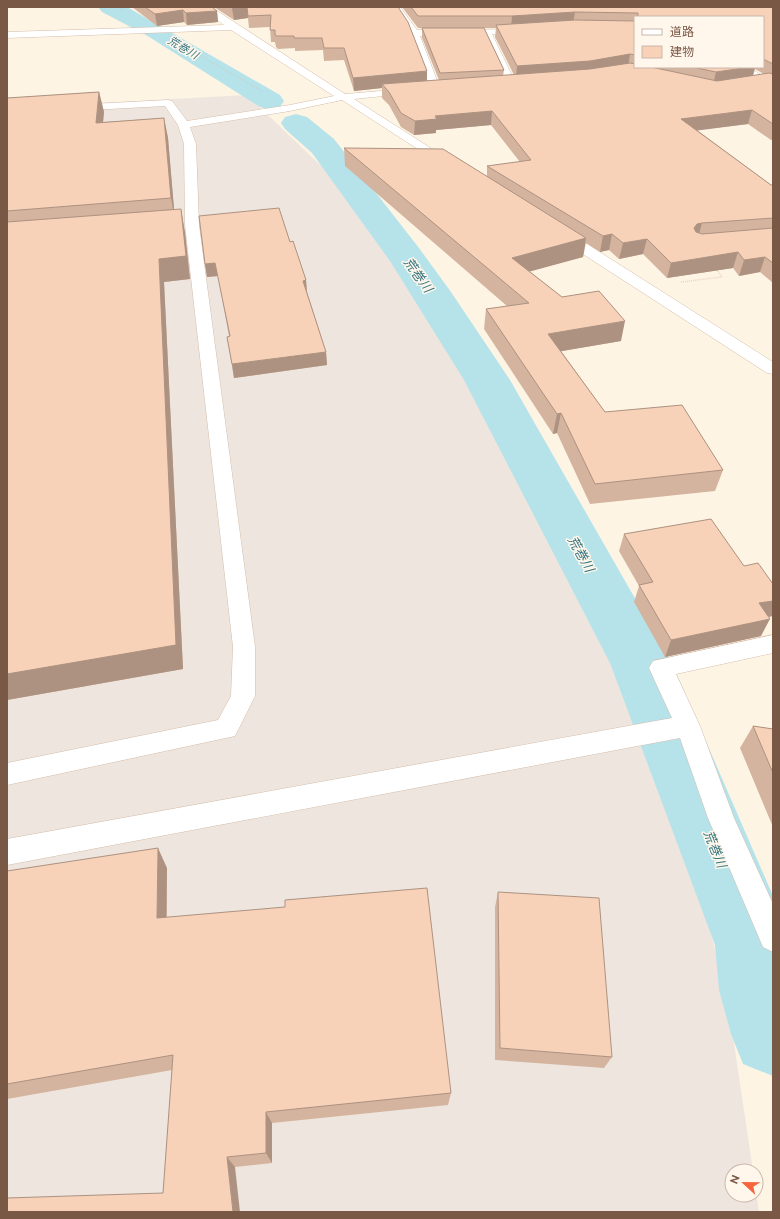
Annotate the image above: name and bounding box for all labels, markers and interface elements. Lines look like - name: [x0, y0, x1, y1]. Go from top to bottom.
- legend: [634, 16, 764, 68]
- text: 道路: [670, 25, 694, 39]
- water label: 荒巻川: [166, 34, 201, 63]
- text: 建物: [670, 45, 694, 59]
- water label: 荒巻川: [400, 255, 437, 297]
- water label: 荒巻川: [565, 533, 598, 576]
- water label: 荒巻川: [701, 828, 730, 872]
- north arrow: [724, 1163, 764, 1203]
- text: N: [728, 1173, 743, 1186]

